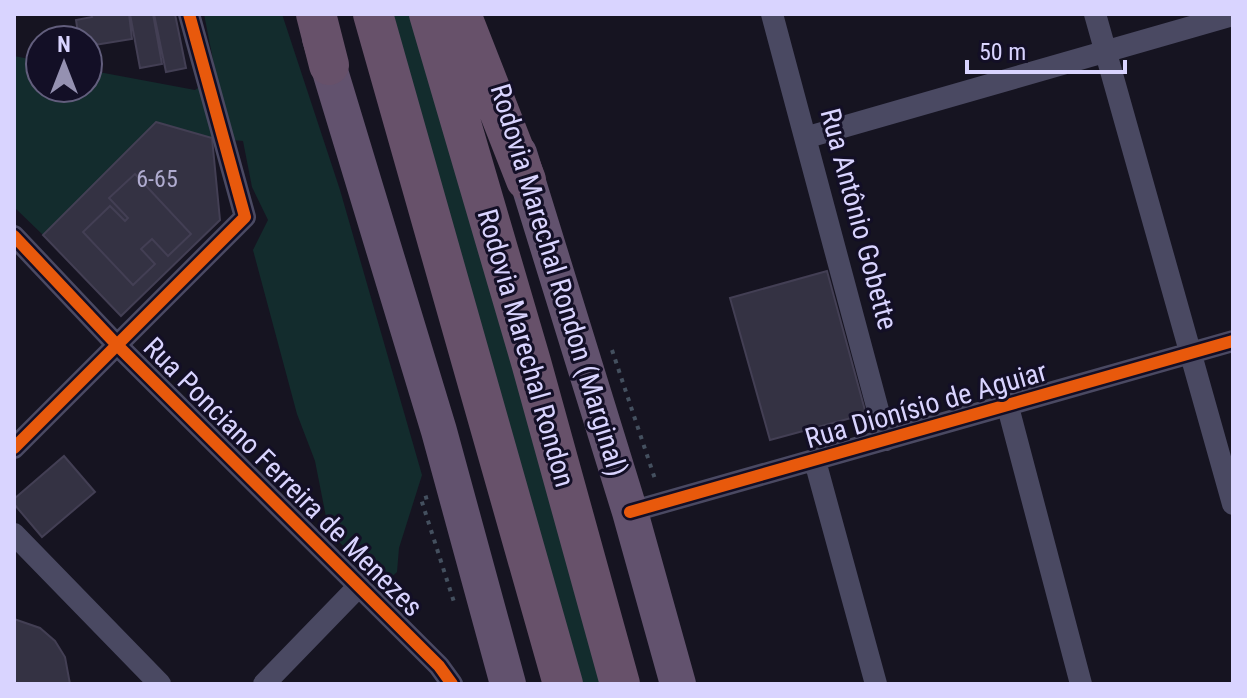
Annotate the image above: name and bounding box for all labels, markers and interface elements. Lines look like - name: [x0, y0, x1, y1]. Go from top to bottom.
- north arrow: [24, 24, 104, 104]
- scale bar: [967, 24, 1125, 74]
- text: N: [57, 32, 71, 57]
- text: 50 m: [979, 38, 1026, 66]
- street label: Rodovia Marechal Rondon (Marginal): [483, 80, 635, 480]
- street label: Rua Antônio Gobette: [814, 105, 904, 333]
- house number: 6-65: [136, 165, 178, 193]
- street label: Rodovia Marechal Rondon: [470, 205, 582, 491]
- street label: Rua Ponciano Ferreira de Menezes: [137, 331, 429, 623]
- street label: Rua Dionísio de Aguiar: [801, 355, 1051, 455]

